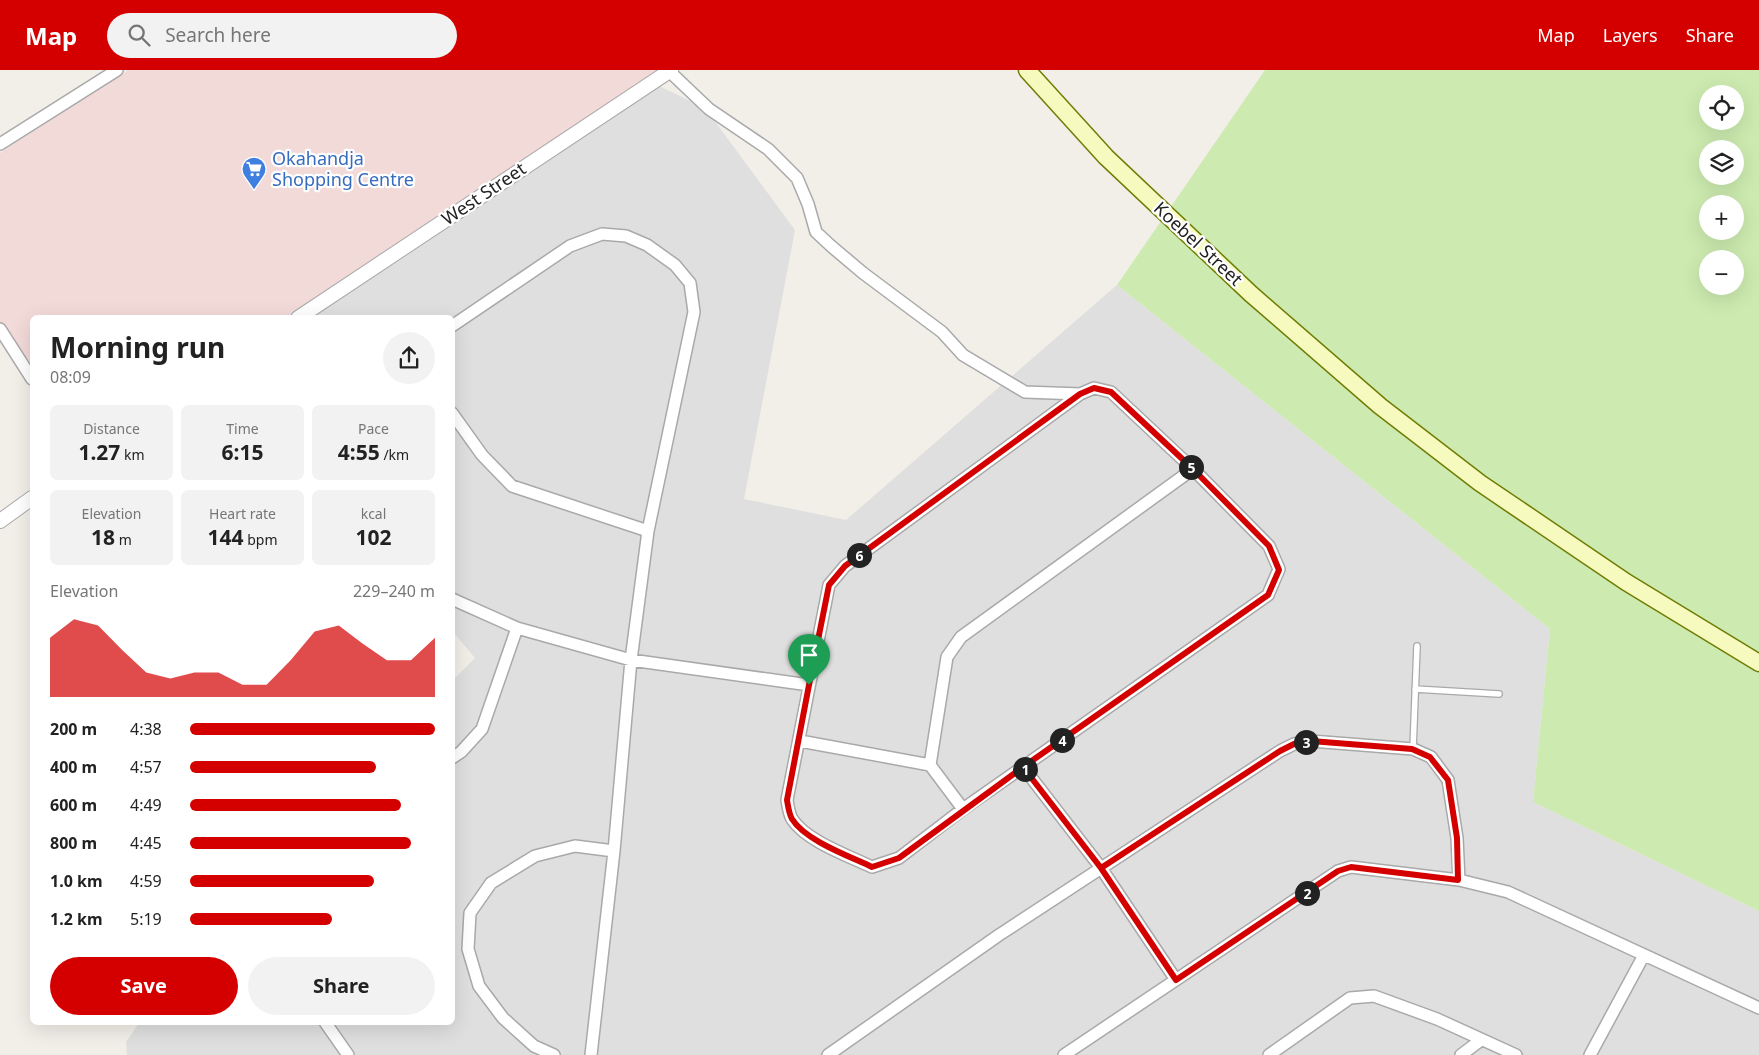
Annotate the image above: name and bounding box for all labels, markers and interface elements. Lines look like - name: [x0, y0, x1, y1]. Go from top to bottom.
- search box: [107, 13, 457, 58]
- text: Map: [25, 19, 77, 52]
- icon: search: [125, 21, 153, 49]
- text: Search here: [165, 22, 271, 48]
- text: Map: [1537, 23, 1575, 47]
- text: Layers: [1603, 23, 1658, 47]
- text: Share: [1686, 23, 1734, 47]
- map controls: [1699, 85, 1744, 295]
- button: locate: [1699, 85, 1744, 130]
- button: layers: [1699, 140, 1744, 185]
- place label: Okahandja Shopping Centre: [272, 146, 414, 191]
- supermarket icon: Okahandja Shopping Centre: [241, 156, 267, 190]
- street label: West Street: [437, 156, 531, 230]
- button: +: [1699, 195, 1744, 240]
- street label: Koebel Street: [1149, 196, 1249, 291]
- button: −: [1699, 250, 1744, 295]
- text: Morning run: [50, 328, 225, 366]
- button: share: [383, 332, 435, 384]
- text: 08:09: [50, 366, 91, 388]
- text: Distance: [83, 419, 140, 438]
- text: Time: [226, 419, 259, 438]
- text: Pace: [358, 419, 389, 438]
- text: 1.27: [78, 438, 120, 466]
- text: 6:15: [222, 438, 263, 466]
- text: 4:55: [338, 438, 380, 466]
- text: km: [120, 445, 145, 464]
- text: /km: [380, 445, 409, 464]
- pin: 5: [1178, 454, 1204, 480]
- text: 5: [1187, 458, 1196, 477]
- text: Elevation: [82, 504, 141, 523]
- text: Heart rate: [209, 504, 276, 523]
- text: kcal: [361, 504, 386, 523]
- text: 18: [91, 523, 115, 551]
- text: 144: [208, 523, 244, 551]
- text: 102: [355, 523, 392, 551]
- text: m: [115, 530, 132, 549]
- text: bpm: [244, 530, 278, 549]
- pin: 6: [846, 542, 872, 568]
- text: 6: [855, 546, 864, 565]
- text: Elevation: [50, 580, 118, 602]
- text: 229–240 m: [353, 580, 435, 602]
- pin: [788, 634, 830, 685]
- icon: arrive: [795, 641, 823, 669]
- text: 200 m: [50, 718, 97, 740]
- text: 4:38: [130, 718, 162, 740]
- pin: 4: [1050, 728, 1074, 752]
- pin: 3: [1294, 730, 1318, 754]
- text: 4: [1058, 731, 1067, 750]
- text: 3: [1302, 733, 1311, 752]
- text: 400 m: [50, 756, 97, 778]
- text: 4:57: [130, 756, 162, 778]
- pin: 1: [1012, 756, 1038, 782]
- text: 1: [1021, 760, 1030, 779]
- text: 600 m: [50, 794, 97, 816]
- text: 4:49: [130, 794, 162, 816]
- text: 800 m: [50, 832, 97, 854]
- text: 4:45: [130, 832, 162, 854]
- text: 1.0 km: [50, 870, 102, 892]
- text: 4:59: [130, 870, 162, 892]
- pin: 2: [1294, 880, 1320, 906]
- text: 2: [1303, 884, 1312, 903]
- text: 1.2 km: [50, 908, 102, 930]
- text: 5:19: [130, 908, 162, 930]
- button: Save: [50, 957, 238, 1015]
- button: Share: [248, 957, 435, 1015]

